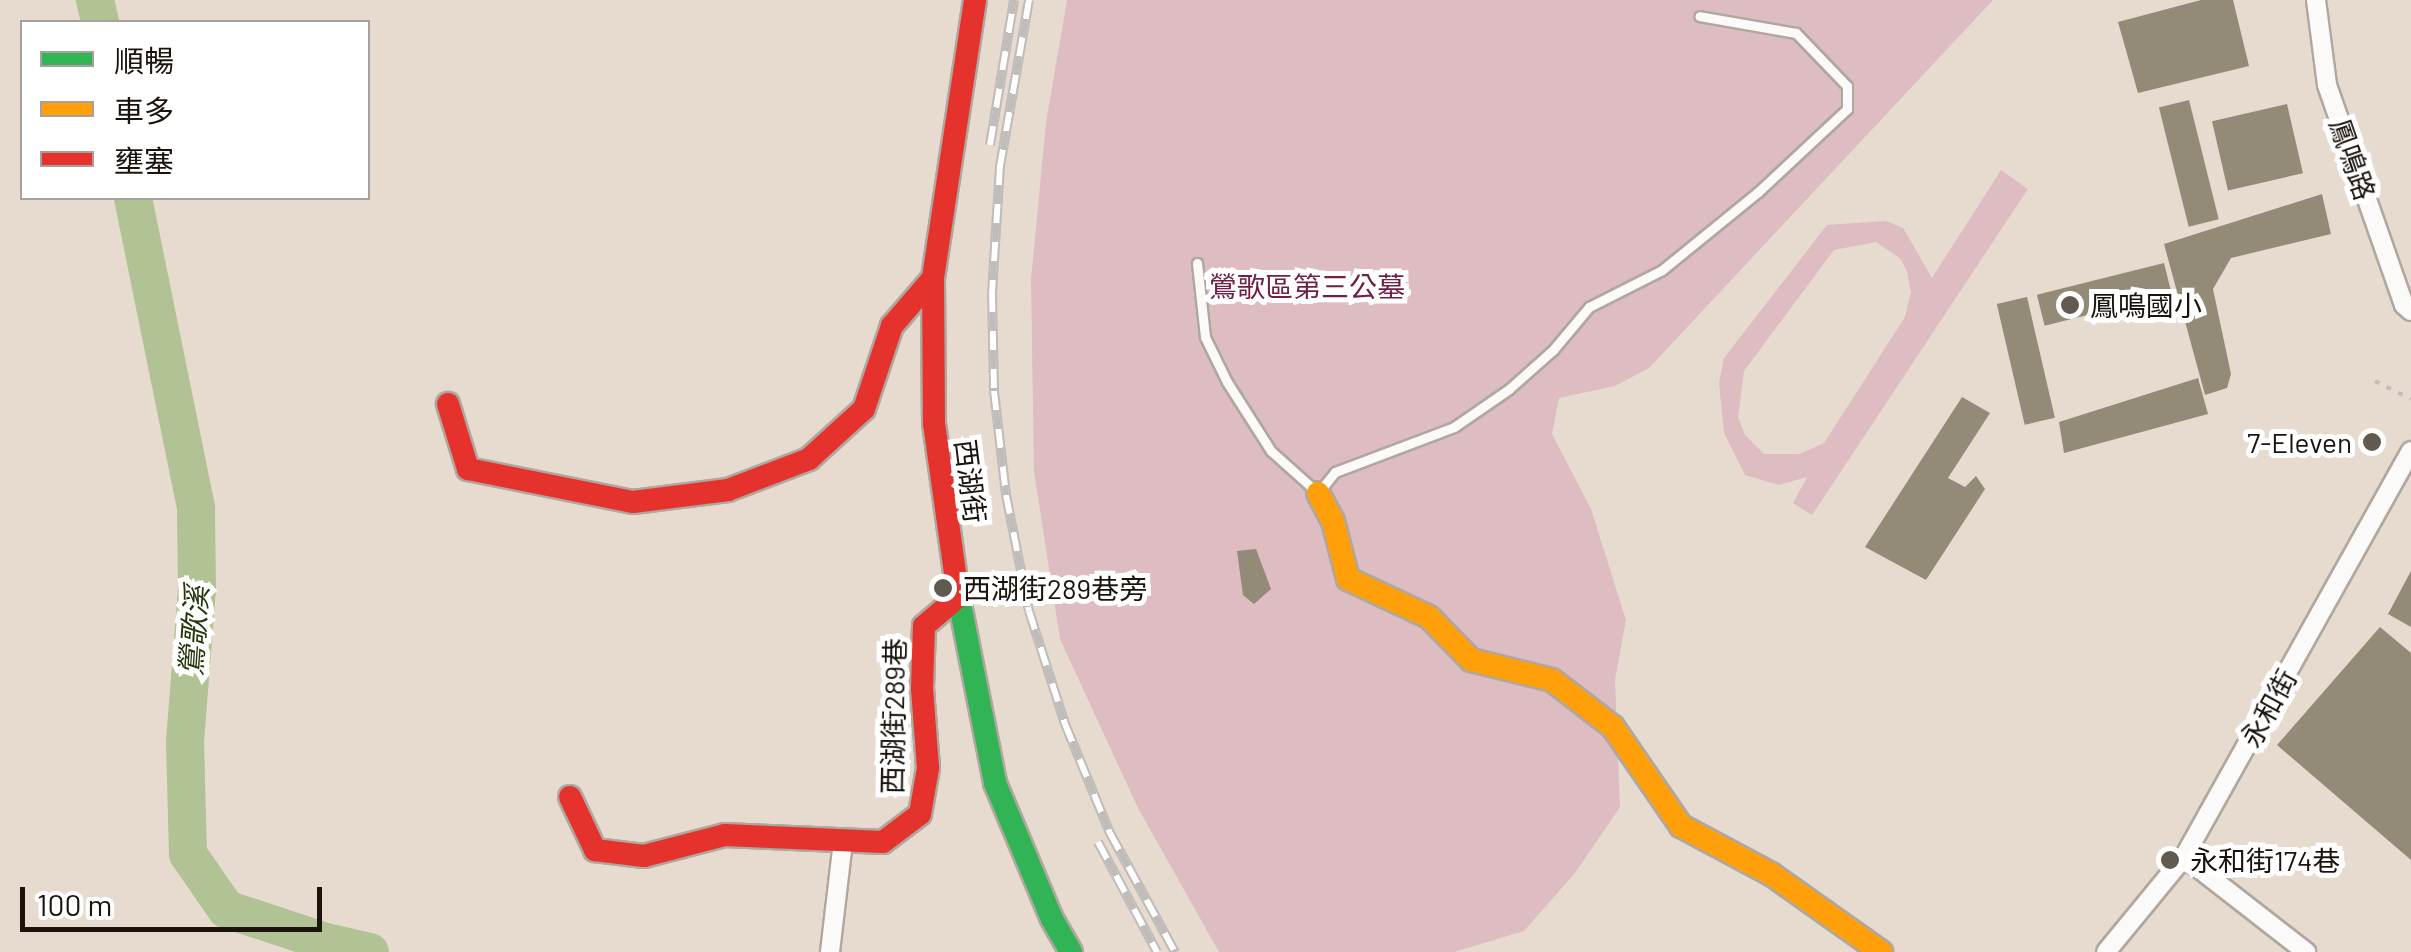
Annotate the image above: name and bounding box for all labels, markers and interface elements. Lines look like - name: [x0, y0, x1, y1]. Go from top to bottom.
- legend: [20, 20, 370, 200]
- text: 順暢: [114, 42, 174, 78]
- text: 車多: [114, 92, 174, 128]
- street label: 鳳鳴路: [2323, 114, 2383, 204]
- text: 壅塞: [114, 142, 174, 178]
- park label: 鶯歌區第三公墓: [1209, 269, 1405, 303]
- place label: 鳳鳴國小: [2090, 288, 2202, 322]
- marker: 鳳鳴國小: [2059, 294, 2081, 316]
- place label: 7-Eleven: [2247, 425, 2352, 459]
- marker: 7-Eleven: [2361, 431, 2383, 453]
- street label: 西湖街: [949, 437, 993, 525]
- place label: 西湖街289巷旁: [963, 571, 1147, 605]
- marker: 西湖街289巷旁: [932, 577, 954, 599]
- water label: 鶯歌溪: [172, 585, 214, 677]
- street label: 西湖街289巷: [875, 638, 911, 794]
- street label: 永和街: [2233, 663, 2303, 753]
- place label: 永和街174巷: [2190, 843, 2340, 877]
- marker: 永和街174巷: [2159, 849, 2181, 871]
- scale bar: [25, 867, 328, 929]
- text: 100 m: [37, 886, 112, 922]

